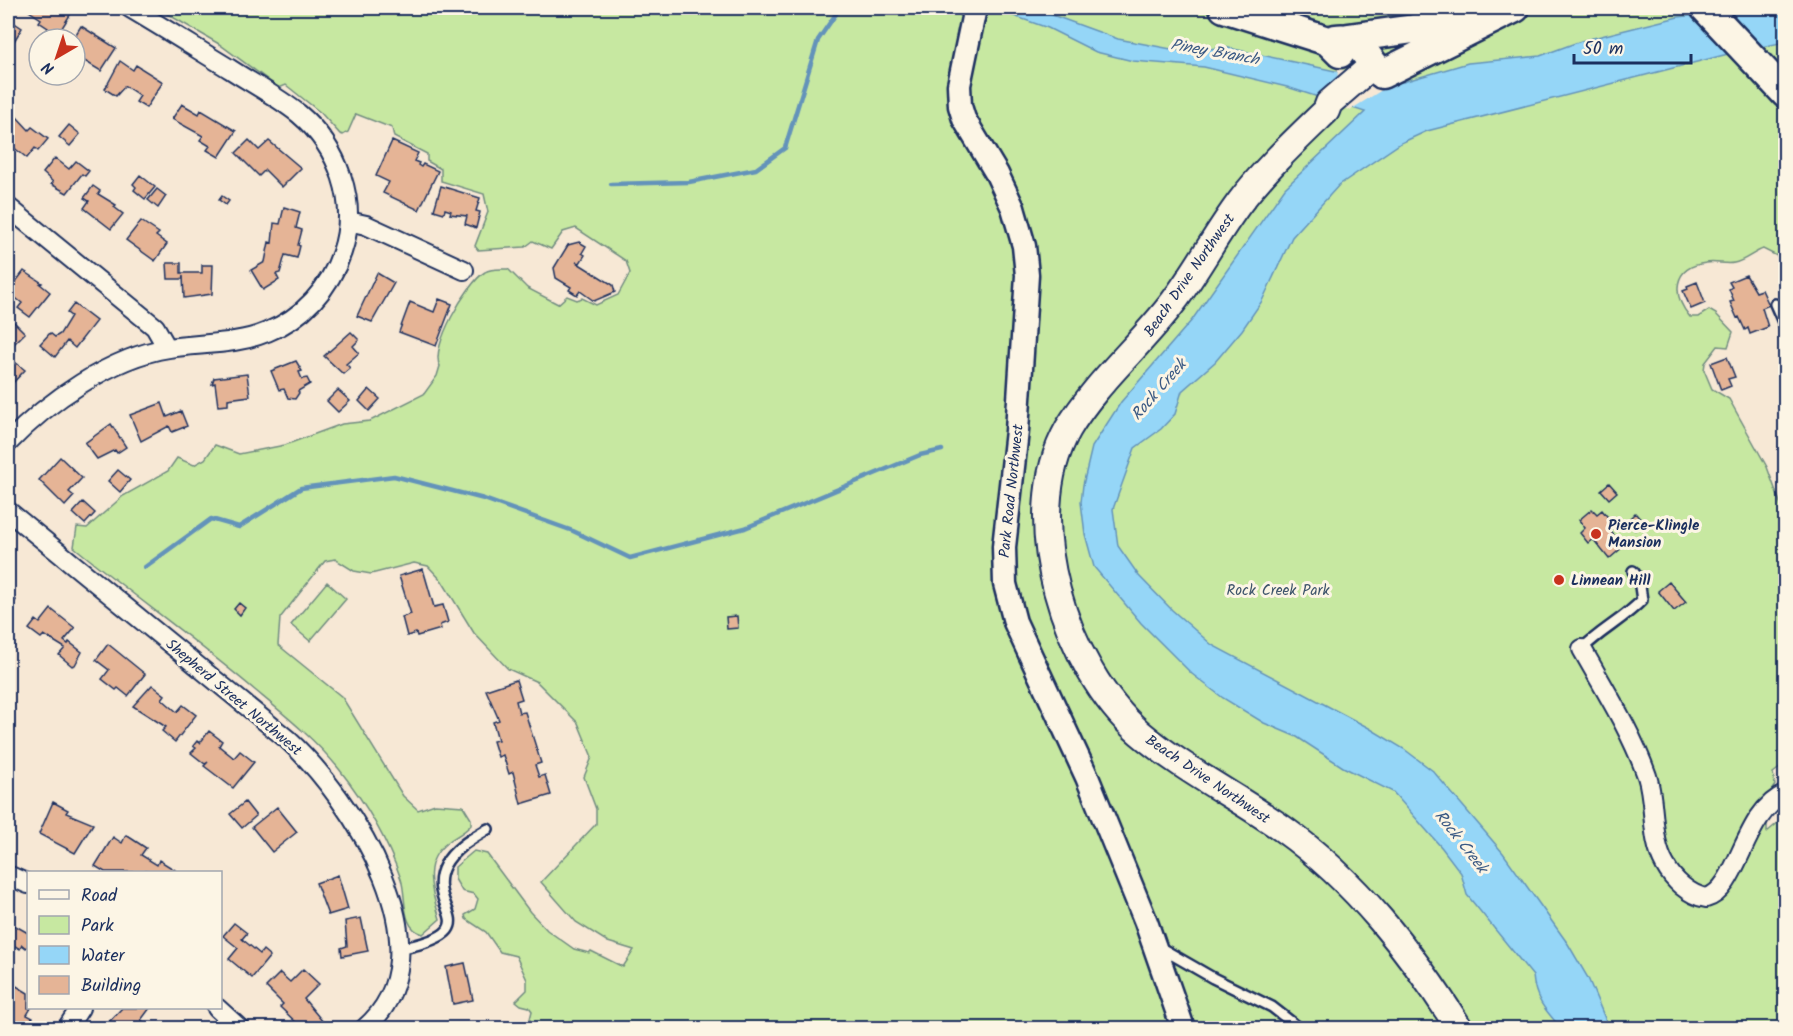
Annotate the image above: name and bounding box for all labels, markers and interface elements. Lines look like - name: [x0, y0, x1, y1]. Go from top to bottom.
- north arrow: [27, 27, 87, 87]
- scale bar: [1574, 27, 1691, 65]
- water label: Piney Branch: [1169, 32, 1262, 73]
- text: 50 m: [1583, 35, 1623, 64]
- text: N: [37, 55, 60, 80]
- street label: Beach Drive Northwest: [1138, 209, 1242, 342]
- water label: Rock Creek: [1125, 352, 1195, 426]
- street label: Park Road Northwest: [993, 423, 1031, 559]
- place label: Pierce-Klingle Mansion: [1608, 514, 1700, 555]
- marker: Pierce-Klingle Mansion: [1589, 527, 1603, 541]
- place label: Linnean Hill: [1571, 569, 1650, 593]
- marker: Linnean Hill: [1552, 573, 1566, 587]
- park label: Rock Creek Park: [1227, 579, 1330, 603]
- street label: Shepherd Street Northwest: [160, 633, 307, 762]
- street label: Beach Drive Northwest: [1140, 729, 1275, 831]
- water label: Rock Creek: [1428, 805, 1495, 881]
- legend: [27, 871, 222, 1009]
- text: Road: [81, 882, 118, 911]
- text: Park: [81, 912, 114, 941]
- text: Water: [81, 942, 126, 971]
- text: Building: [81, 972, 141, 1001]

